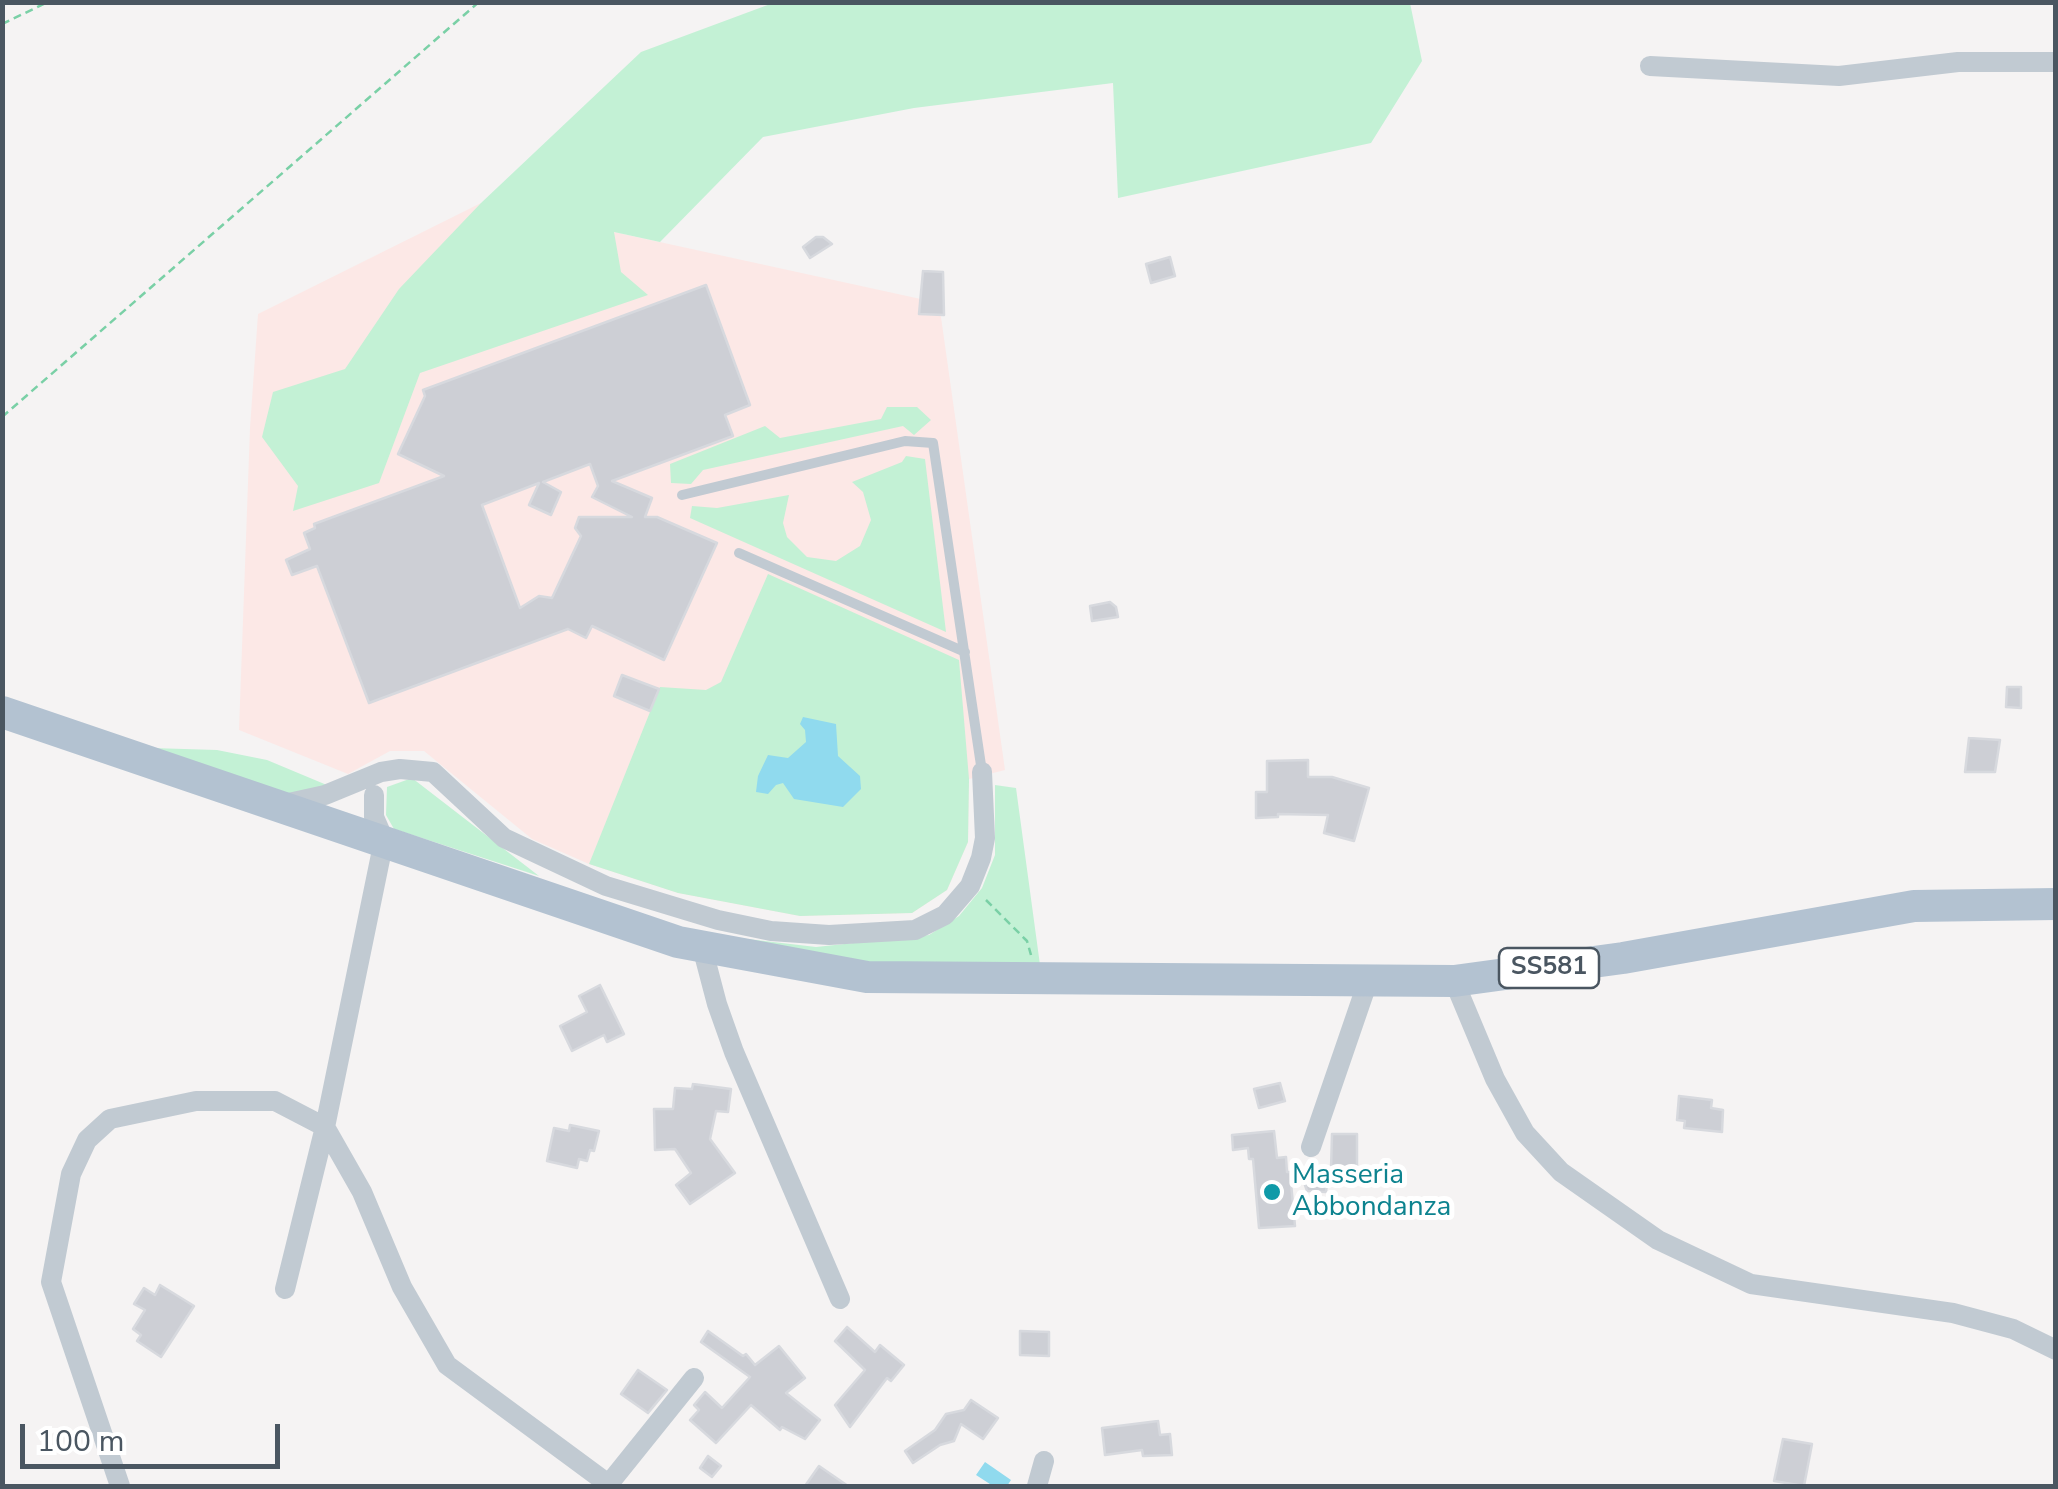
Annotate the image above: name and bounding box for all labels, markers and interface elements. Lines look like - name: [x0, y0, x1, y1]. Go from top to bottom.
- road number: SS581: [1499, 948, 1599, 988]
- place label: Masseria Abbondanza: [1292, 1159, 1451, 1225]
- marker: Masseria Abbondanza: [1261, 1181, 1283, 1203]
- scale bar: [25, 1404, 285, 1466]
- text: 100 m: [37, 1421, 124, 1462]

